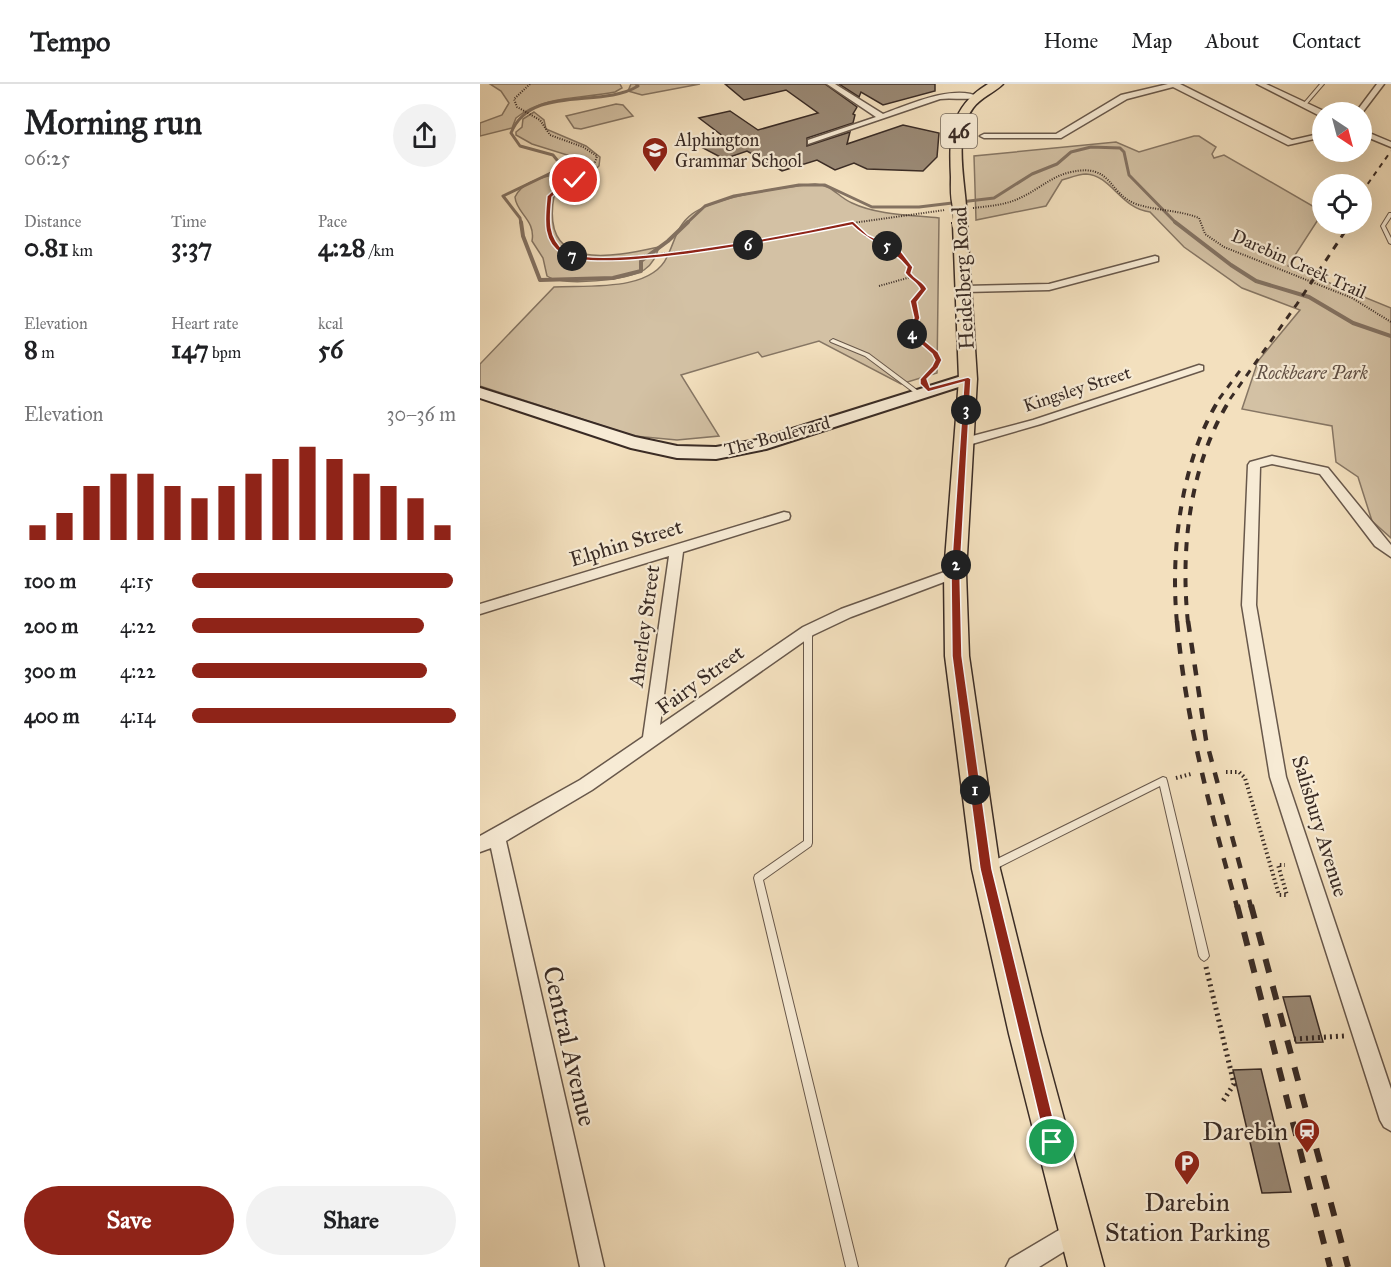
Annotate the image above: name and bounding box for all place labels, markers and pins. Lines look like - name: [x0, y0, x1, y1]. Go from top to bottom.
- place label: Alphington Grammar School: [674, 129, 802, 172]
- school or university icon: Alphington Grammar School: [640, 135, 670, 173]
- pin: [549, 154, 600, 205]
- pin: 6: [733, 230, 763, 260]
- pin: 5: [872, 231, 902, 261]
- pin: 7: [557, 241, 587, 271]
- pin: 4: [897, 319, 927, 349]
- pin: 3: [951, 395, 981, 425]
- pin: 2: [941, 550, 971, 580]
- pin: 1: [960, 775, 990, 805]
- place label: Darebin: [1202, 1115, 1288, 1147]
- pin: [1026, 1116, 1077, 1167]
- station icon: Darebin: [1292, 1116, 1322, 1154]
- parking icon: Darebin Station Parking: [1172, 1148, 1202, 1186]
- place label: Darebin Station Parking: [1105, 1186, 1270, 1248]

